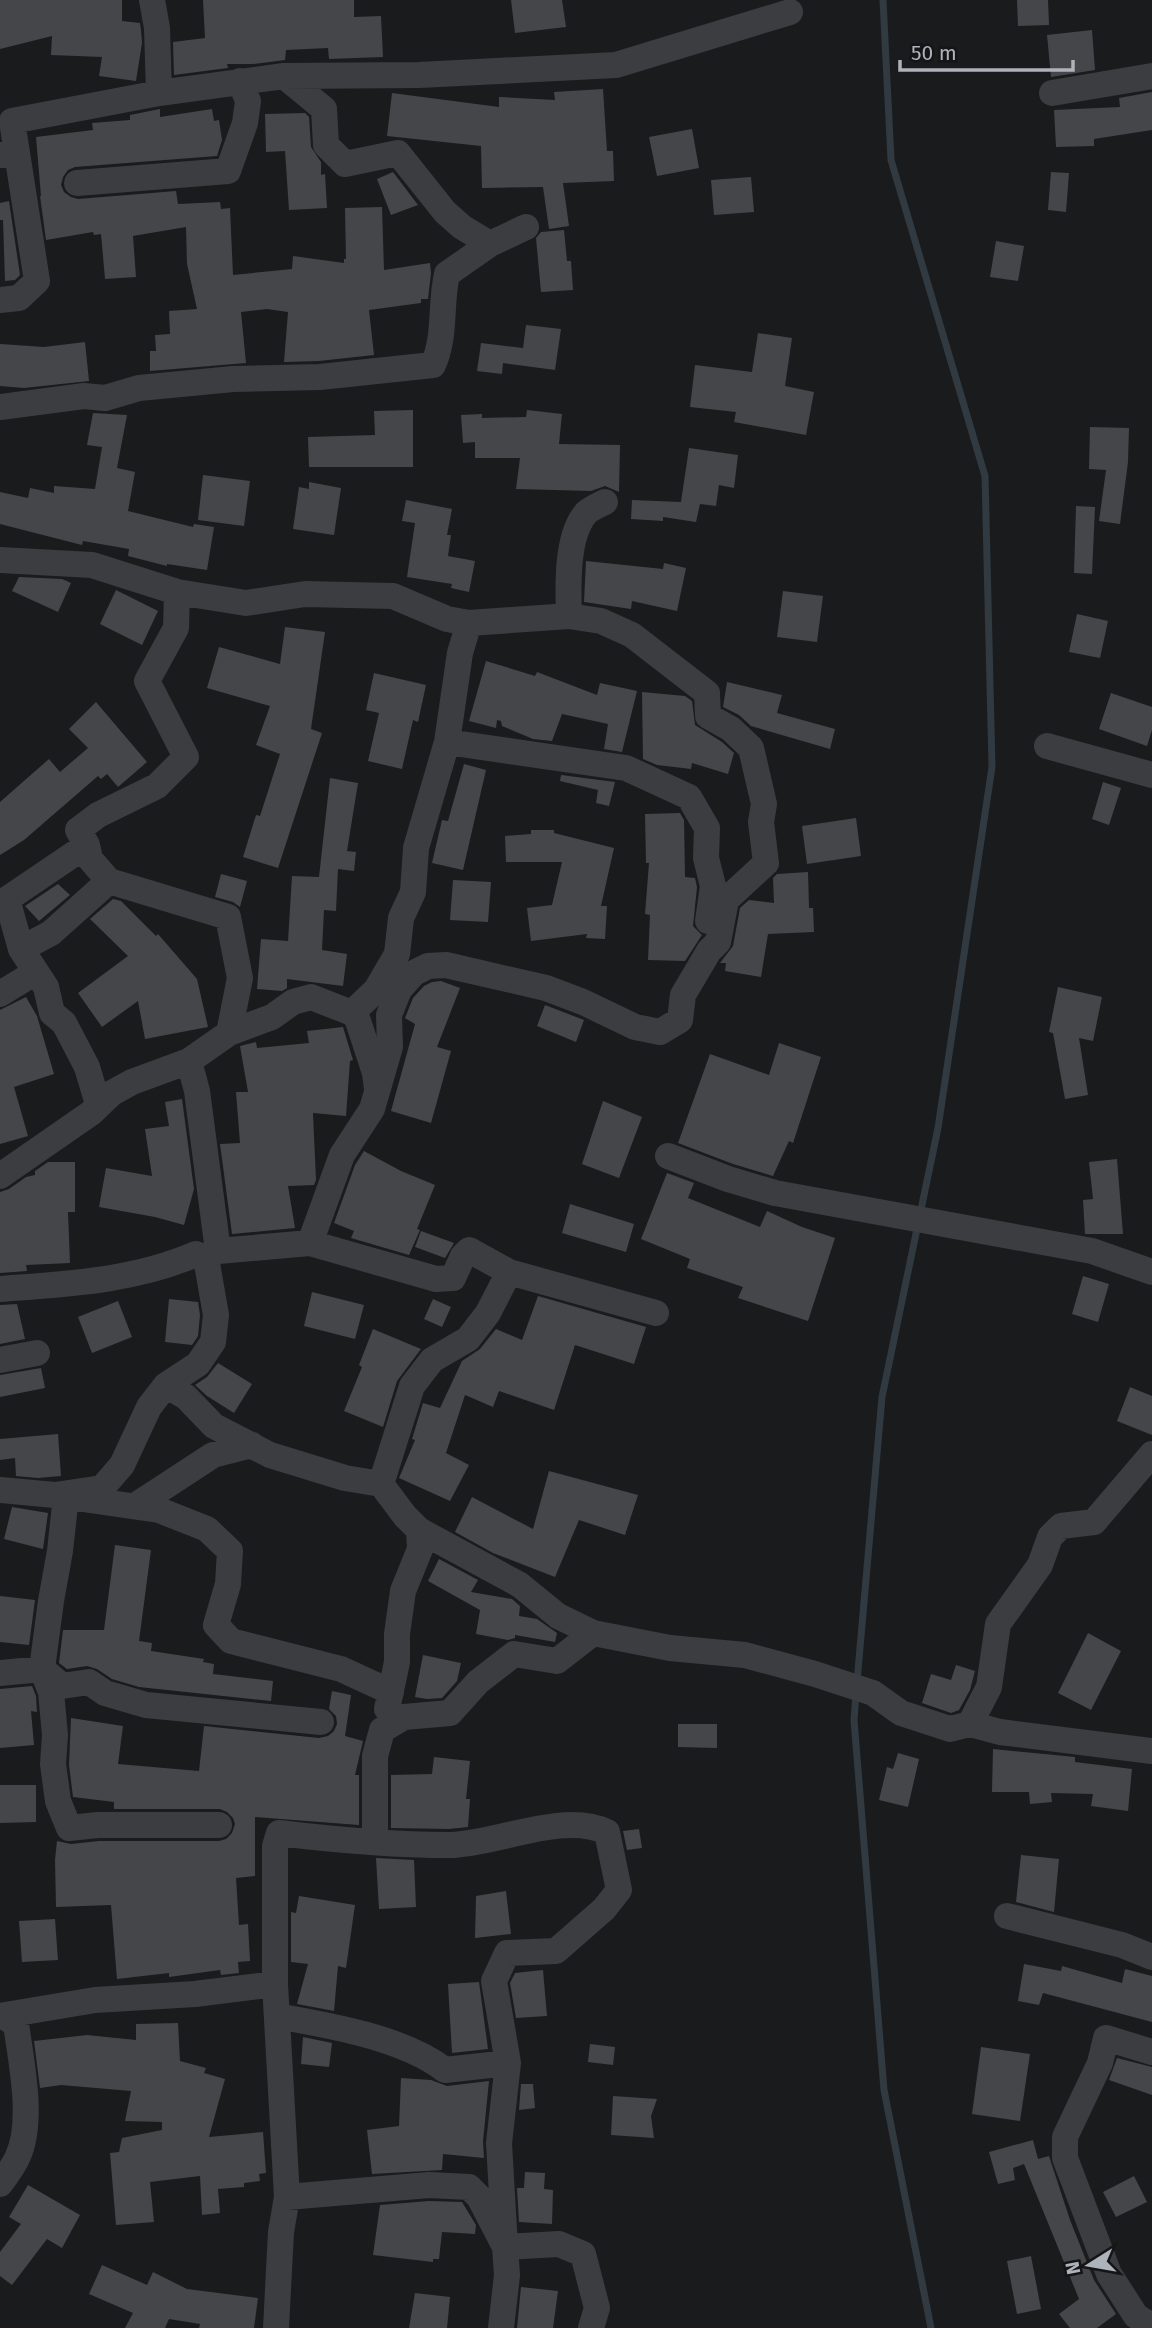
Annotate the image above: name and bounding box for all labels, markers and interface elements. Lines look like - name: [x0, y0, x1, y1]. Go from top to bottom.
- scale bar: [900, 28, 1073, 72]
- text: 50 m: [911, 40, 957, 66]
- north arrow: [1054, 2230, 1124, 2300]
- text: N: [1060, 2260, 1085, 2277]

